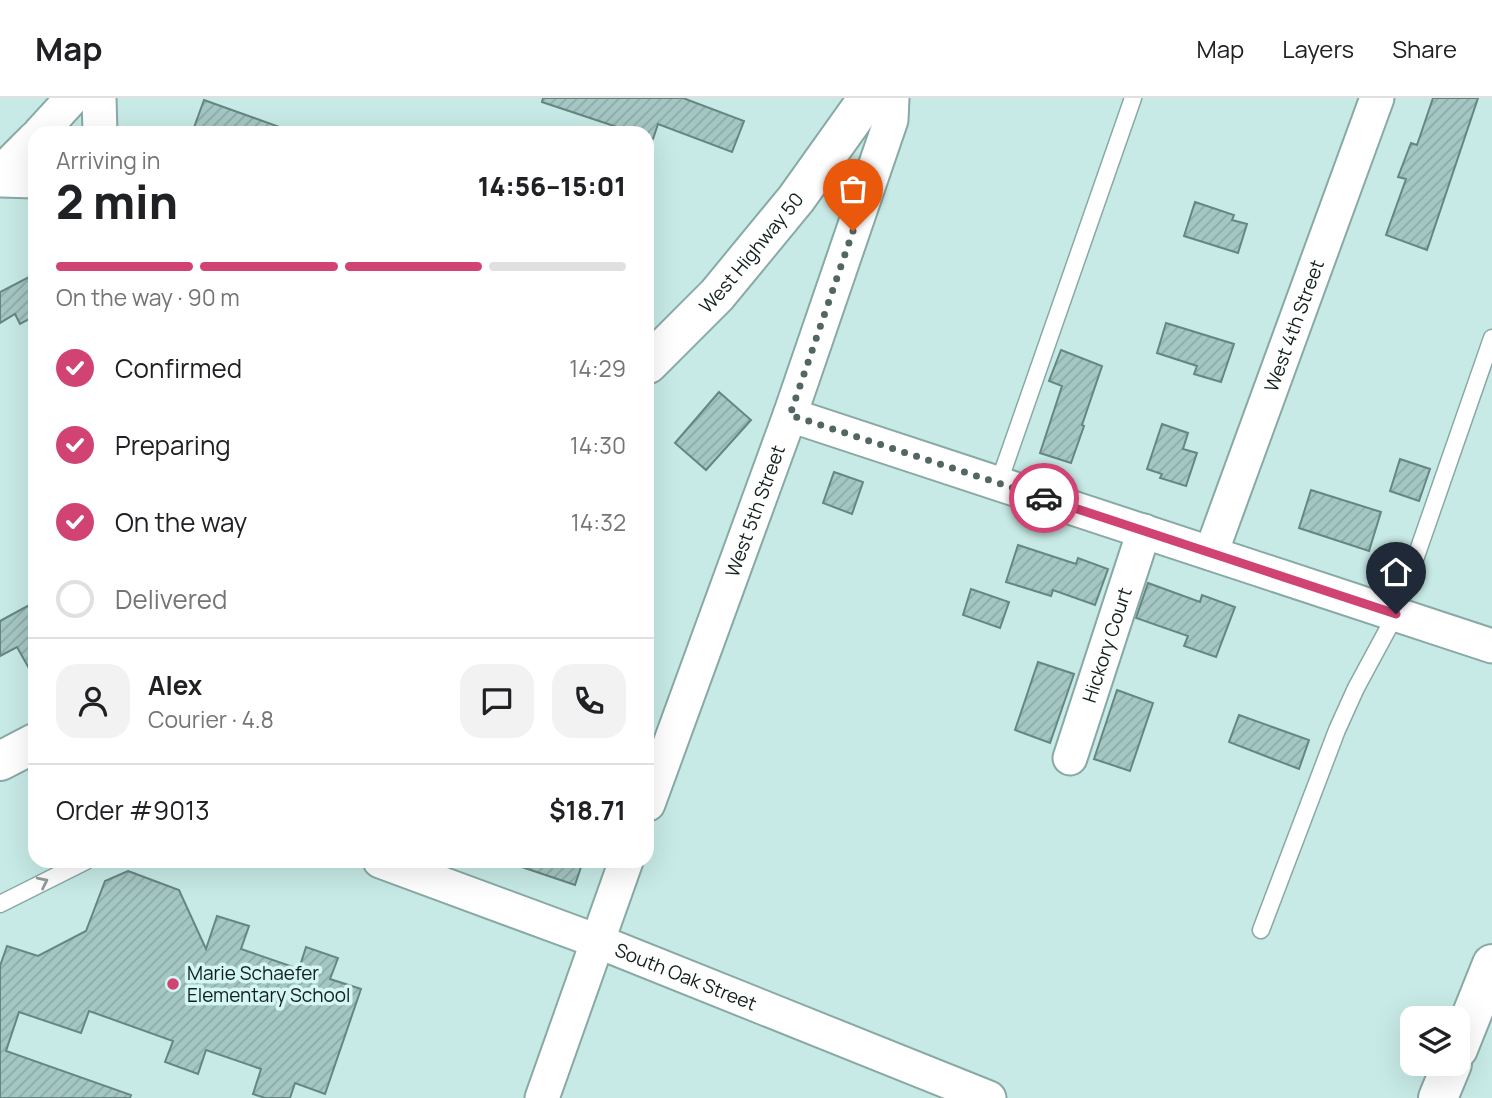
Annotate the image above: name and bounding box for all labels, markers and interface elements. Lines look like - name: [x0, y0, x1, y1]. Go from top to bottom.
- text: Map: [35, 26, 103, 71]
- text: Map: [1197, 32, 1244, 65]
- text: Layers: [1282, 32, 1354, 65]
- text: Share: [1392, 32, 1457, 65]
- text: Arriving in: [56, 144, 161, 176]
- pin: [823, 159, 883, 231]
- text: 14:56–15:01: [478, 168, 626, 204]
- text: 2 min: [56, 170, 178, 233]
- icon: bag: [834, 170, 872, 208]
- street label: West Highway 50: [693, 187, 809, 319]
- street label: West 4th Street: [1258, 256, 1330, 395]
- text: On the way · 90 m: [56, 281, 240, 313]
- icon: check: [56, 349, 94, 387]
- text: Confirmed: [115, 350, 242, 386]
- text: 14:29: [569, 352, 626, 384]
- icon: check: [56, 426, 94, 464]
- text: Preparing: [115, 427, 231, 463]
- text: 14:30: [570, 429, 626, 461]
- street label: West 5th Street: [719, 441, 791, 581]
- courier: [1009, 463, 1079, 533]
- icon: car: [1025, 479, 1063, 517]
- icon: check: [56, 503, 94, 541]
- text: On the way: [115, 504, 247, 540]
- text: 14:32: [571, 506, 626, 538]
- pin: [1366, 542, 1426, 614]
- icon: home: [1377, 553, 1415, 591]
- text: Delivered: [115, 581, 227, 617]
- street label: Hickory Court: [1076, 584, 1138, 706]
- button: person: [56, 664, 130, 738]
- button: chat: [460, 664, 534, 738]
- button: phone: [552, 664, 626, 738]
- text: Alex: [148, 667, 202, 703]
- text: Courier · 4.8: [148, 703, 274, 735]
- text: Order #9013: [56, 792, 210, 828]
- text: $18.71: [549, 792, 626, 828]
- one-way arrow: [36, 877, 48, 891]
- street label: South Oak Street: [611, 937, 761, 1017]
- place label: Marie Schaefer Elementary School: [187, 960, 350, 1008]
- marker: Marie Schaefer Elementary School: [165, 976, 181, 992]
- map controls: [1400, 1006, 1470, 1076]
- button: layers: [1400, 1006, 1470, 1076]

